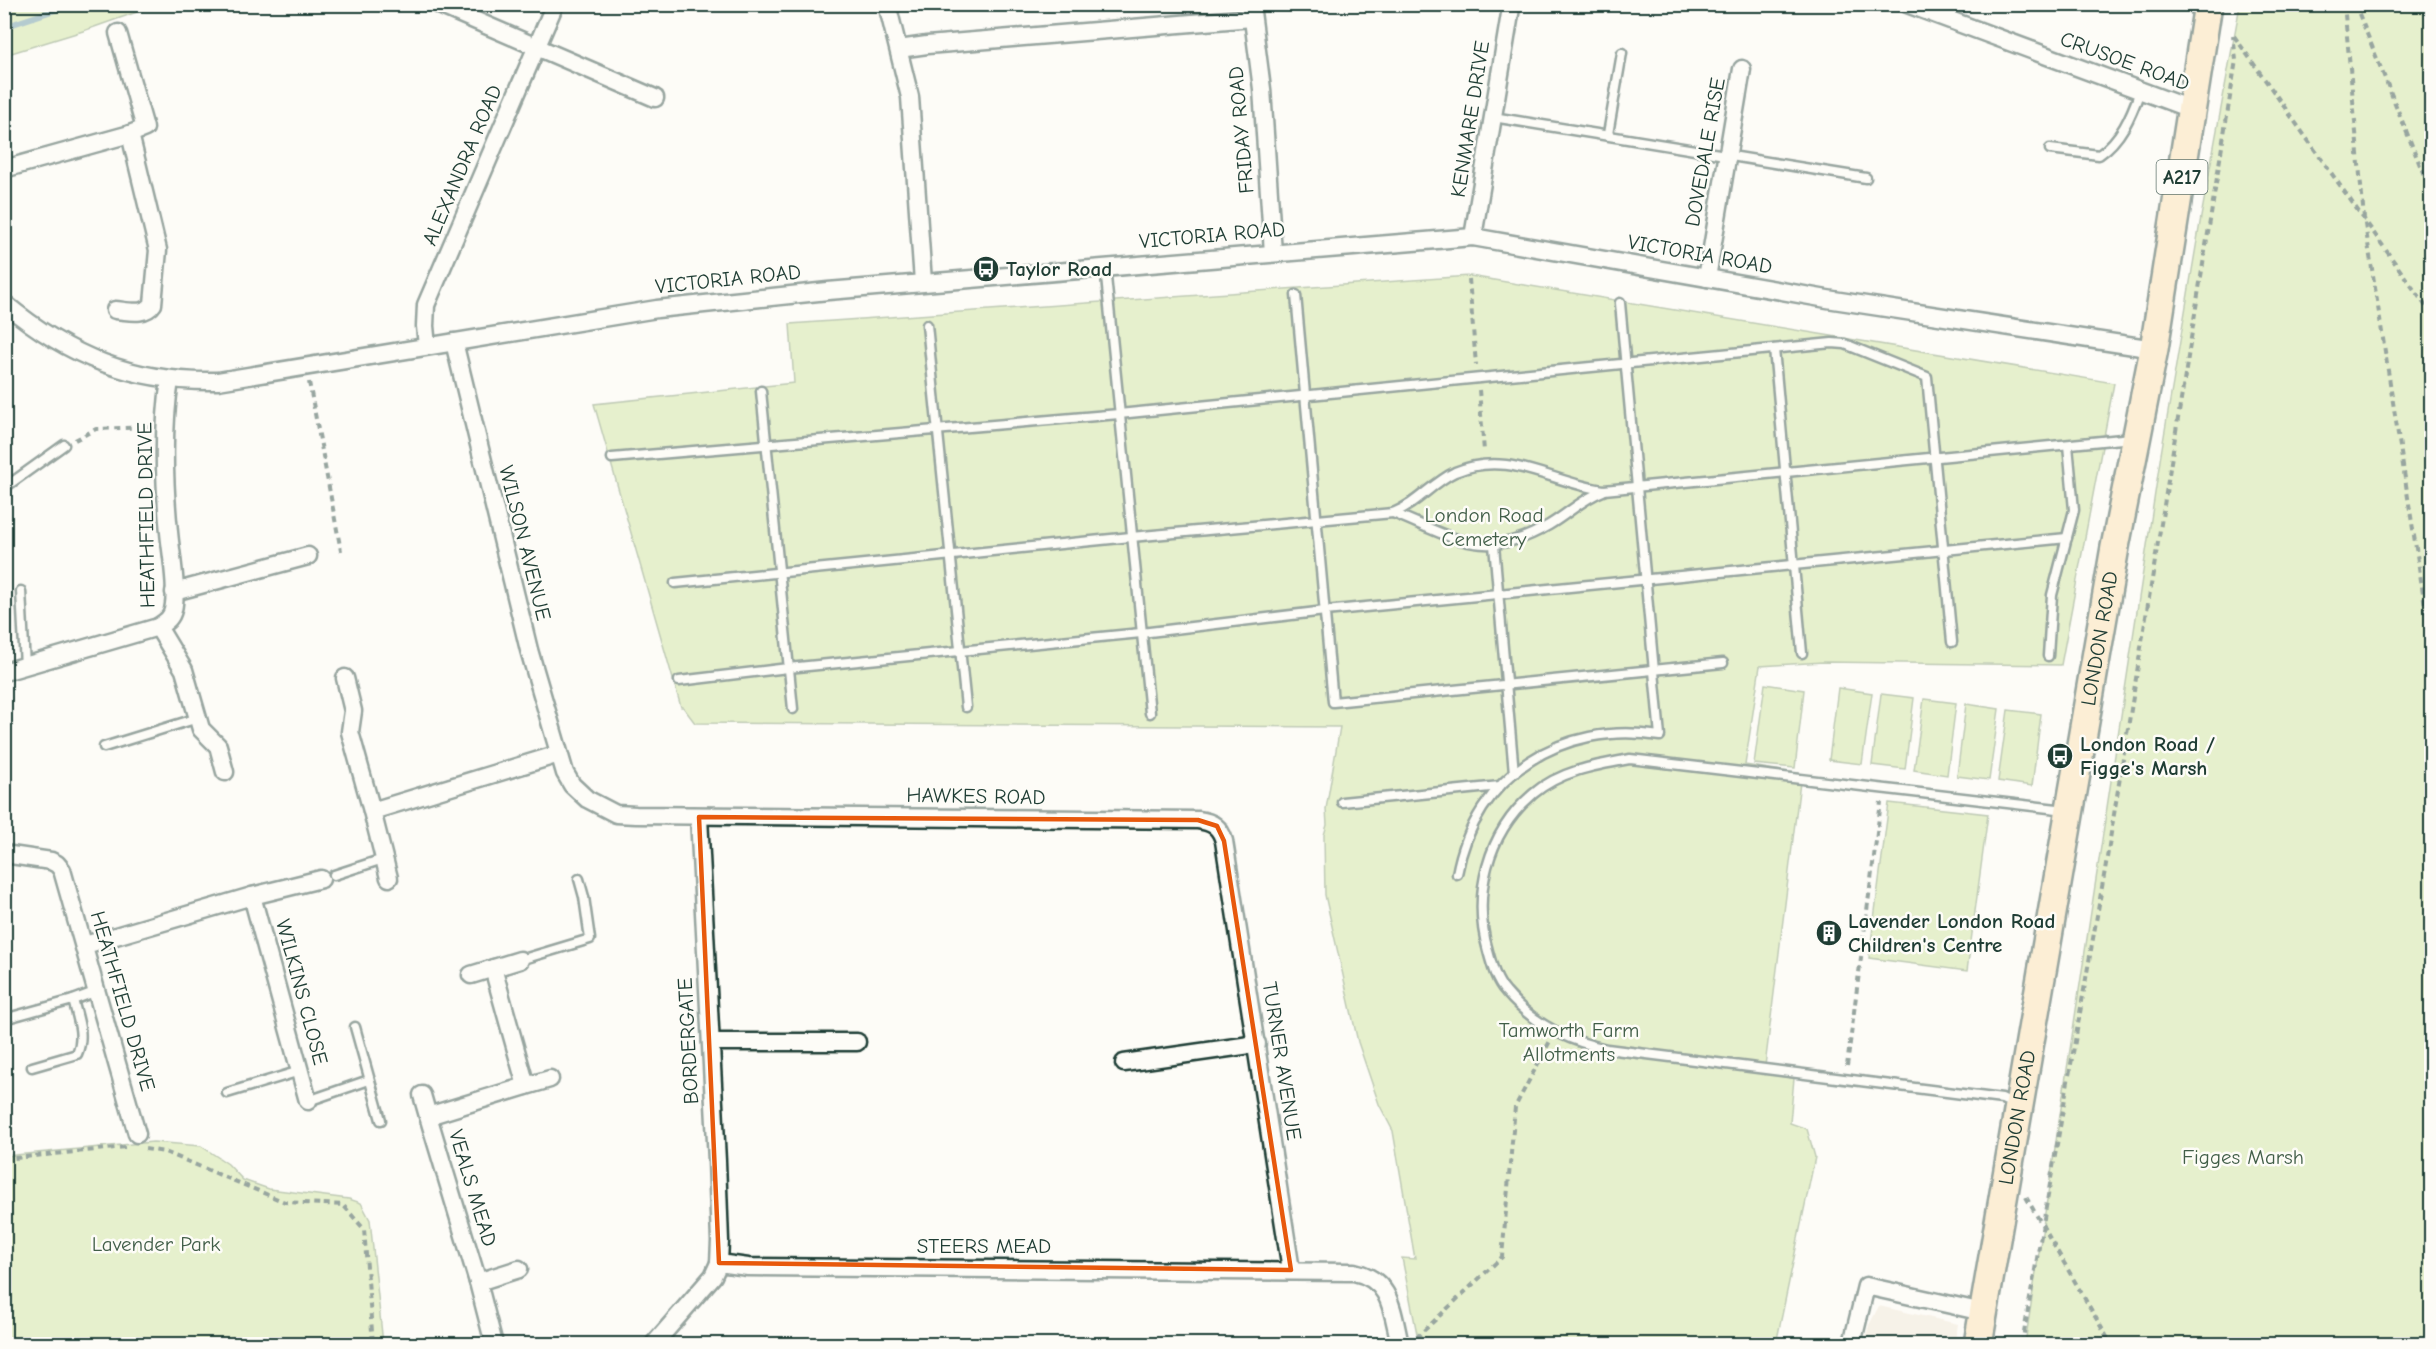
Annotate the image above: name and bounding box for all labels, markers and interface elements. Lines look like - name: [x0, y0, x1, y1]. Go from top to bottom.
- street label: CRUSOE ROAD: [2057, 26, 2193, 96]
- street label: KENMARE DRIVE: [1446, 39, 1494, 199]
- street label: FRIDAY ROAD: [1223, 65, 1259, 195]
- street label: DOVEDALE RISE: [1680, 76, 1730, 228]
- street label: ALEXANDRA ROAD: [417, 81, 507, 249]
- road number: A217: [2156, 160, 2208, 194]
- street label: VICTORIA ROAD: [1138, 217, 1286, 253]
- street label: VICTORIA ROAD: [1626, 229, 1774, 279]
- bus stop icon: Taylor Road: [971, 254, 1001, 284]
- place label: Taylor Road: [1006, 257, 1112, 281]
- street label: VICTORIA ROAD: [654, 259, 802, 299]
- street label: HEATHFIELD DRIVE: [132, 422, 160, 608]
- street label: WILSON AVENUE: [494, 463, 556, 623]
- park label: London Road Cemetery: [1424, 503, 1544, 551]
- street label: LONDON ROAD: [2076, 569, 2123, 708]
- place label: London Road / Figge's Marsh: [2080, 732, 2215, 780]
- bus stop icon: London Road / Figge's Marsh: [2045, 741, 2075, 771]
- street label: HAWKES ROAD: [906, 783, 1046, 809]
- street label: HEATHFIELD DRIVE: [86, 908, 160, 1094]
- place label: Lavender London Road Children's Centre: [1848, 909, 2055, 957]
- street label: WILKINS CLOSE: [271, 917, 333, 1067]
- building icon: Lavender London Road Children's Centre: [1814, 918, 1844, 948]
- street label: BORDERGATE: [673, 977, 703, 1105]
- street label: TURNER AVENUE: [1258, 980, 1306, 1142]
- park label: Tamworth Farm Allotments: [1499, 1018, 1639, 1066]
- street label: LONDON ROAD: [1994, 1048, 2040, 1186]
- street label: VEALS MEAD: [444, 1127, 502, 1249]
- park label: Figges Marsh: [2182, 1145, 2304, 1169]
- park label: Lavender Park: [92, 1232, 220, 1256]
- street label: STEERS MEAD: [917, 1234, 1051, 1258]

